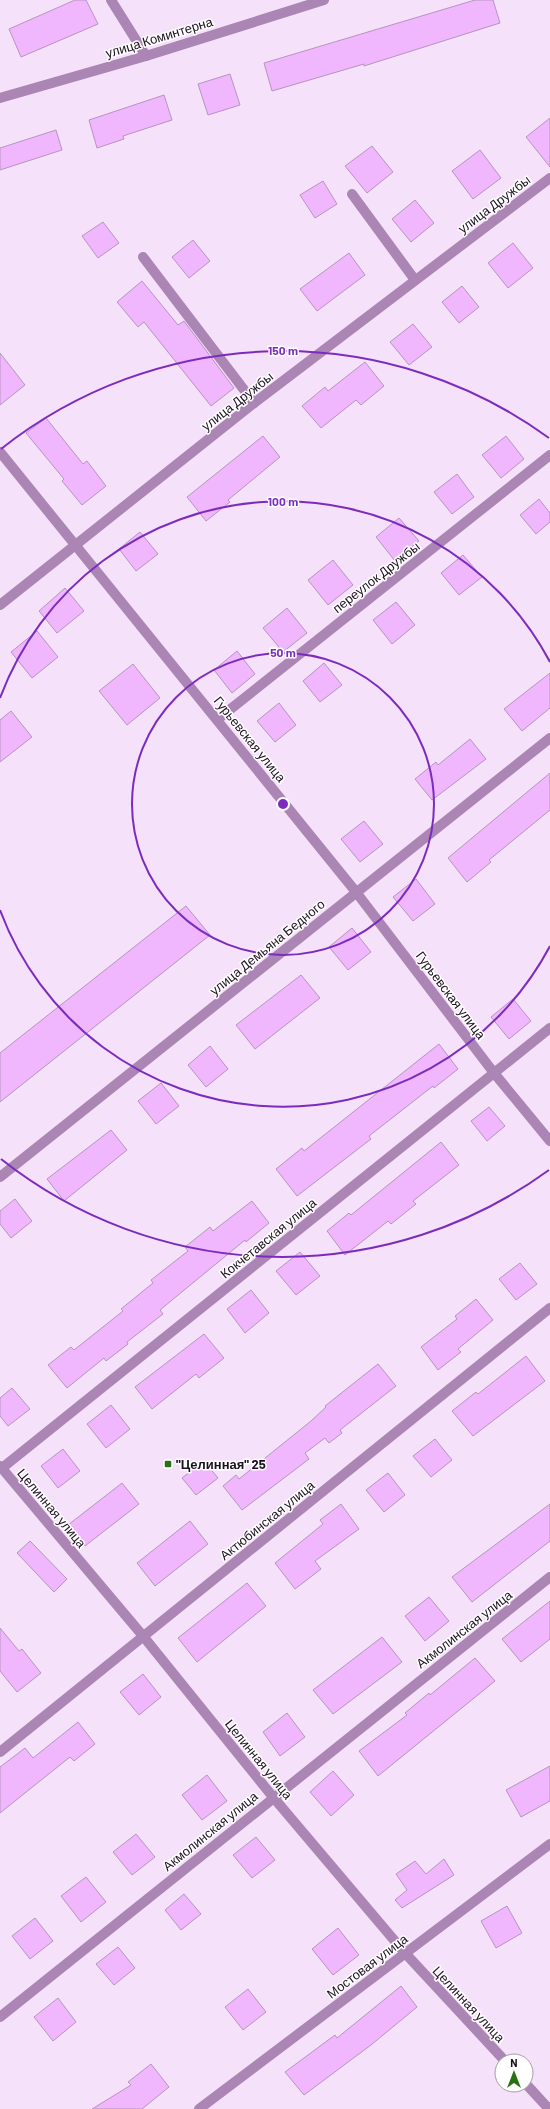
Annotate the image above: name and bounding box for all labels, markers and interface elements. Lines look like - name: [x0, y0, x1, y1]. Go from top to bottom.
- street label: улица Коминтерна: [103, 13, 215, 61]
- street label: улица Дружбы: [455, 172, 533, 236]
- text: 150 m: [268, 343, 298, 357]
- street label: улица Дружбы: [198, 368, 276, 434]
- text: 100 m: [268, 494, 298, 508]
- street label: переулок Дружбы: [329, 538, 423, 616]
- text: 50 m: [270, 645, 296, 659]
- street label: Гурьевская улица: [211, 693, 290, 786]
- centre of rings: [276, 797, 290, 811]
- street label: улица Демьяна Бедного: [206, 896, 328, 998]
- street label: Гурьевская улица: [413, 948, 490, 1043]
- street label: Кокчетавская улица: [217, 1194, 320, 1282]
- place label: "Целинная" 25: [176, 1456, 266, 1472]
- marker: "Целинная" 25: [163, 1459, 173, 1469]
- street label: Целинная улица: [14, 1465, 90, 1551]
- street label: Актюбинская улица: [216, 1476, 318, 1563]
- street label: Акмолинская улица: [413, 1586, 516, 1671]
- street label: Целинная улица: [222, 1716, 297, 1803]
- street label: Акмолинская улица: [159, 1787, 261, 1874]
- street label: Мостовая улица: [323, 1930, 411, 2002]
- street label: Целинная улица: [430, 1963, 509, 2046]
- north arrow: [494, 2053, 534, 2093]
- text: N: [510, 2056, 518, 2069]

